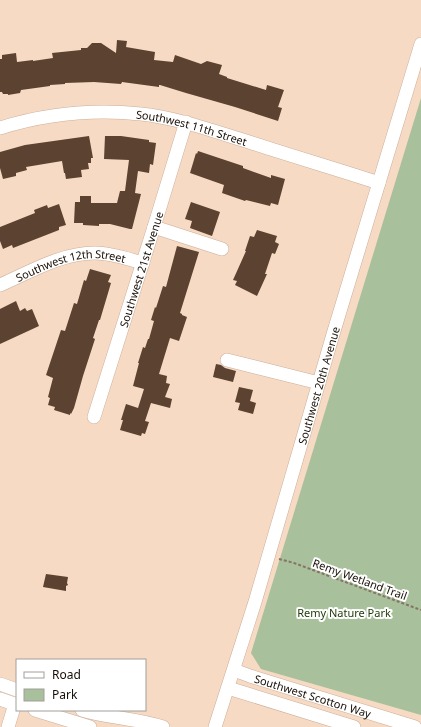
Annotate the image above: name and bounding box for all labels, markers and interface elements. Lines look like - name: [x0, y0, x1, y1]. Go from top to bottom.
- street label: Southwest 11th Street: [135, 106, 249, 149]
- street label: Southwest 21st Avenue: [115, 209, 166, 329]
- street label: Southwest 12th Street: [13, 245, 128, 284]
- street label: Southwest 20th Avenue: [294, 324, 343, 446]
- street label: Remy Wetland Trail: [311, 555, 409, 603]
- park label: Remy Nature Park: [297, 605, 391, 620]
- legend: [16, 659, 146, 711]
- text: Road: [52, 666, 81, 683]
- street label: Southwest Scotton Way: [253, 670, 374, 721]
- text: Park: [52, 686, 78, 703]

